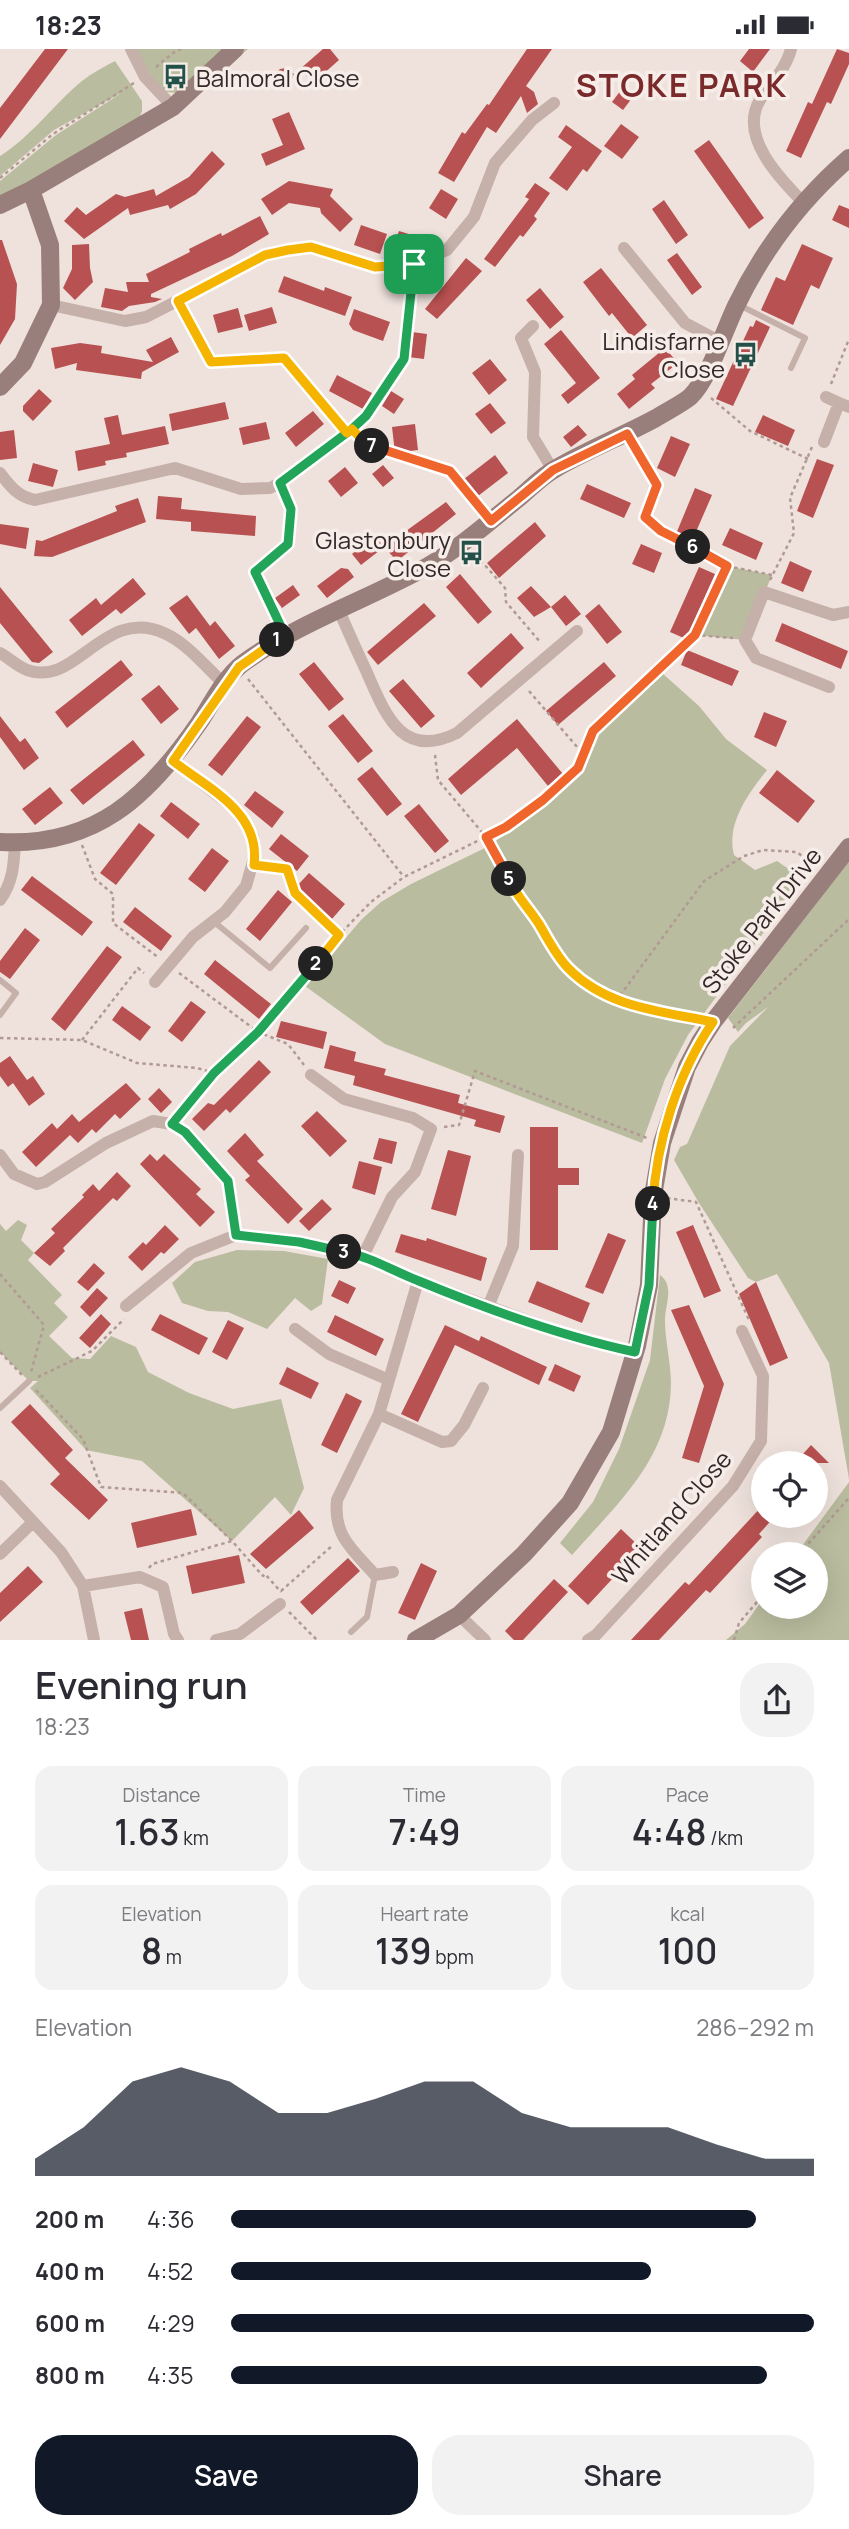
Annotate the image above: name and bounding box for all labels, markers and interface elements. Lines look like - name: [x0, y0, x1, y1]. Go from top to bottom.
- text: 18:23: [35, 7, 102, 43]
- place label: Balmoral Close: [196, 61, 360, 94]
- bus stop icon: Balmoral Close: [162, 63, 190, 91]
- district label: STOKE PARK: [576, 63, 788, 107]
- pin: [384, 234, 444, 294]
- icon: arrive: [395, 245, 433, 283]
- place label: Lindisfarne Close: [602, 324, 725, 385]
- bus stop icon: Lindisfarne Close: [731, 340, 759, 368]
- pin: 7: [354, 429, 390, 463]
- text: 7: [366, 432, 377, 458]
- place label: Glastonbury Close: [315, 523, 451, 584]
- pin: 6: [676, 529, 710, 565]
- text: 6: [687, 533, 698, 559]
- bus stop icon: Glastonbury Close: [457, 539, 485, 567]
- pin: 1: [260, 623, 294, 657]
- text: 1: [272, 626, 281, 652]
- street label: Stoke Park Drive: [693, 840, 829, 1000]
- pin: 5: [491, 861, 526, 897]
- text: 5: [503, 865, 514, 891]
- pin: 2: [298, 947, 334, 981]
- text: 2: [310, 950, 321, 976]
- pin: 4: [636, 1187, 670, 1221]
- text: 4: [647, 1190, 658, 1216]
- pin: 3: [326, 1235, 362, 1269]
- text: 3: [338, 1238, 349, 1264]
- street label: Whitland Close: [604, 1443, 738, 1591]
- map controls: [751, 1451, 828, 1619]
- button: locate: [751, 1451, 828, 1528]
- button: layers: [751, 1542, 828, 1619]
- text: Evening run: [35, 1658, 248, 1710]
- button: share: [740, 1663, 814, 1737]
- text: 18:23: [35, 1710, 90, 1742]
- text: Distance: [123, 1782, 200, 1808]
- text: Time: [403, 1782, 446, 1808]
- text: Pace: [666, 1782, 709, 1808]
- text: 1.63: [114, 1808, 179, 1856]
- text: 7:49: [389, 1808, 460, 1856]
- text: 4:48: [632, 1808, 707, 1856]
- text: km: [179, 1825, 209, 1851]
- text: /km: [707, 1825, 743, 1851]
- text: Elevation: [121, 1901, 202, 1927]
- text: Heart rate: [380, 1901, 469, 1927]
- text: kcal: [670, 1901, 705, 1927]
- text: 8: [141, 1927, 162, 1975]
- text: 139: [375, 1927, 432, 1975]
- text: 100: [658, 1927, 717, 1975]
- text: m: [162, 1944, 182, 1970]
- text: bpm: [432, 1944, 474, 1970]
- text: Elevation: [35, 2011, 132, 2043]
- text: 286–292 m: [696, 2011, 814, 2043]
- text: 200 m: [35, 2203, 104, 2235]
- text: 4:36: [147, 2203, 194, 2235]
- text: 400 m: [35, 2255, 105, 2287]
- text: 4:52: [147, 2255, 193, 2287]
- text: 600 m: [35, 2307, 105, 2339]
- text: 4:29: [147, 2307, 195, 2339]
- text: 800 m: [35, 2359, 105, 2391]
- text: 4:35: [147, 2359, 193, 2391]
- button: Save: [35, 2435, 418, 2515]
- button: Share: [432, 2435, 814, 2515]

